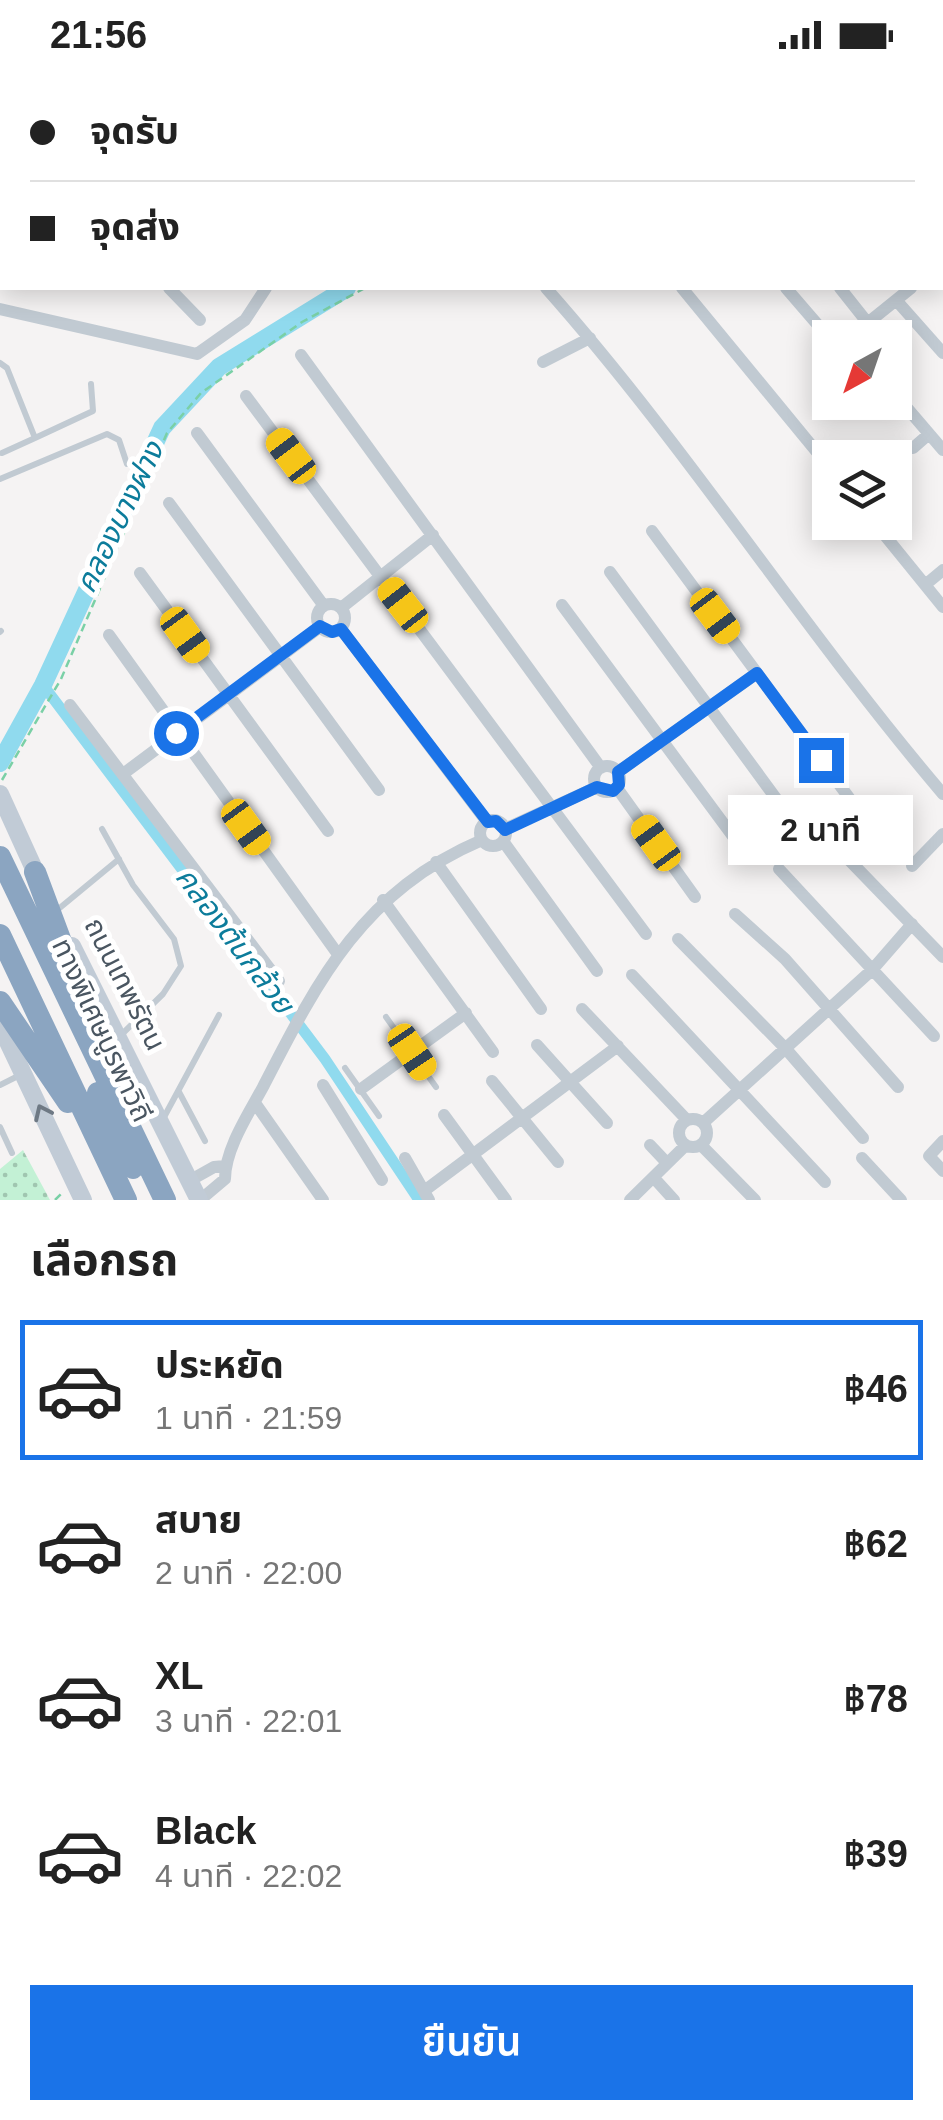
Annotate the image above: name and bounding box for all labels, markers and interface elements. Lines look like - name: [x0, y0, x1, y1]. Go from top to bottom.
- text: 21:56: [50, 14, 147, 56]
- text: จุดรับ: [90, 110, 179, 152]
- text: จุดส่ง: [90, 206, 180, 248]
- north arrow: [812, 320, 912, 420]
- map controls: [812, 320, 912, 540]
- car: [261, 423, 321, 489]
- water label: คลองบางฝาง: [68, 435, 170, 598]
- button: layers: [812, 440, 912, 540]
- car: [373, 572, 433, 638]
- car: [685, 583, 745, 649]
- car: [155, 602, 215, 668]
- route start: [154, 711, 199, 756]
- route end: [799, 738, 844, 783]
- car: [216, 794, 276, 860]
- callout: 2 นาที: [728, 795, 914, 865]
- car: [626, 810, 686, 876]
- text: 2 นาที: [780, 812, 861, 848]
- water label: คลองต้นกล้วย: [169, 861, 302, 1021]
- street label: ถนนเทพรัตน: [78, 913, 172, 1055]
- street label: ทางพิเศษบูรพาวิถี: [44, 934, 158, 1127]
- car: [383, 1019, 441, 1085]
- one-way arrow: [34, 1105, 54, 1123]
- text: เลือกรถ: [30, 1234, 178, 1285]
- text: ประหยัด: [155, 1344, 284, 1386]
- icon: car: [35, 1345, 125, 1435]
- text: ฿46: [844, 1368, 908, 1410]
- text: 1 นาที · 21:59: [155, 1400, 342, 1436]
- text: สบาย: [155, 1499, 242, 1541]
- icon: car: [35, 1500, 125, 1590]
- text: ฿62: [844, 1523, 908, 1565]
- text: 2 นาที · 22:00: [155, 1555, 342, 1591]
- icon: car: [35, 1655, 125, 1745]
- text: XL: [155, 1655, 204, 1697]
- text: ฿78: [844, 1678, 908, 1720]
- text: 3 นาที · 22:01: [155, 1703, 342, 1739]
- icon: car: [35, 1810, 125, 1900]
- text: Black: [155, 1810, 256, 1852]
- text: ฿39: [844, 1833, 908, 1875]
- text: 4 นาที · 22:02: [155, 1858, 342, 1894]
- button: ยืนยัน: [30, 1985, 913, 2100]

